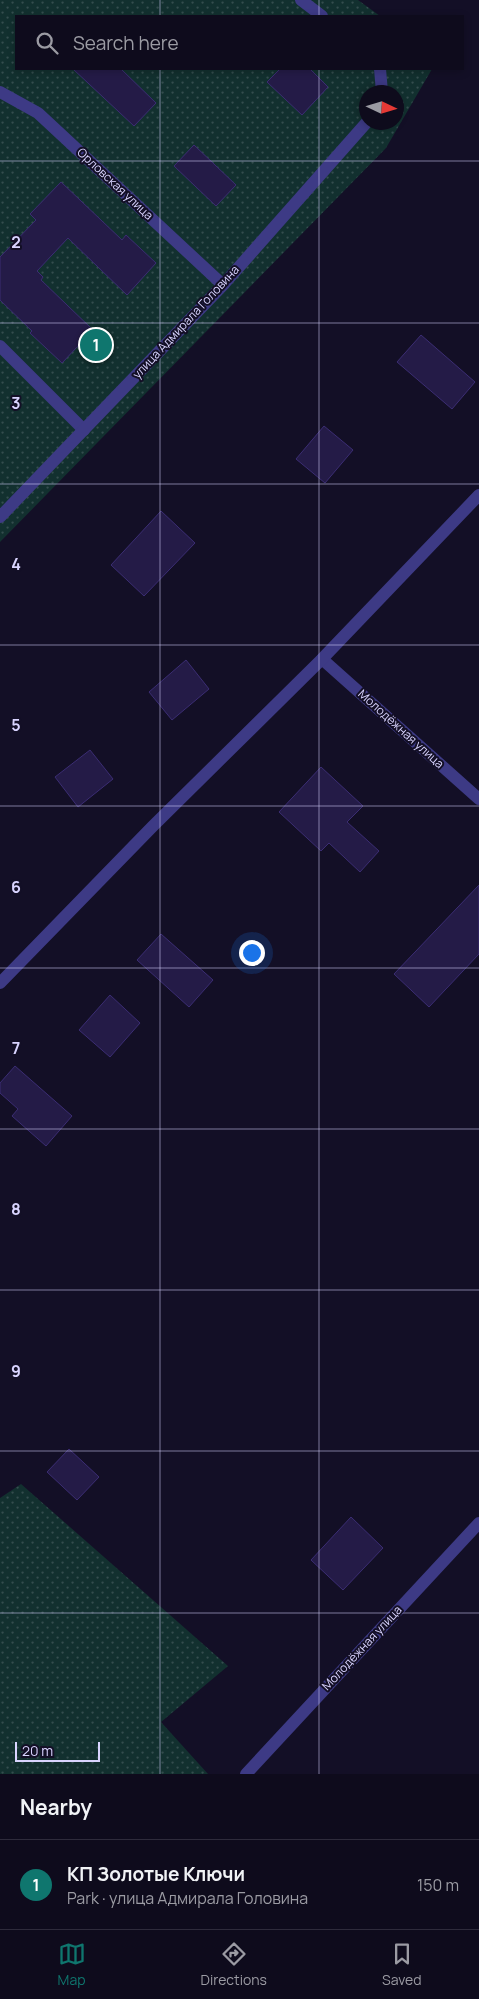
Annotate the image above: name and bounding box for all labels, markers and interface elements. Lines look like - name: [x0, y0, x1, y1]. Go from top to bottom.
- search box: [15, 15, 464, 70]
- icon: search: [33, 29, 61, 57]
- text: Search here: [73, 30, 179, 56]
- north arrow: [359, 85, 404, 130]
- street label: Орловская улица: [74, 144, 157, 223]
- text: 2: [11, 231, 21, 253]
- street label: улица Адмирала Головина: [128, 261, 243, 382]
- pin: 1: [80, 326, 112, 364]
- text: 3: [11, 392, 21, 414]
- text: 4: [11, 553, 21, 575]
- street label: Молодёжная улица: [355, 685, 448, 772]
- text: 5: [11, 714, 21, 736]
- text: 6: [11, 876, 21, 898]
- your location: [239, 940, 265, 966]
- text: 7: [12, 1037, 20, 1059]
- text: 8: [11, 1198, 21, 1220]
- text: 9: [11, 1360, 21, 1382]
- street label: Молодёжная улица: [318, 1602, 405, 1694]
- scale bar: [15, 1739, 100, 1762]
- text: 20 m: [22, 1741, 53, 1760]
- text: Nearby: [20, 1793, 92, 1821]
- text: КП Золотые Ключи: [67, 1861, 245, 1887]
- text: 1: [32, 1874, 40, 1896]
- text: 150 m: [417, 1874, 459, 1896]
- text: Park · улица Адмирала Головина: [67, 1887, 308, 1909]
- tab: Map: [58, 1940, 86, 1989]
- tab: Directions: [201, 1940, 267, 1989]
- tab: Saved: [382, 1940, 421, 1989]

